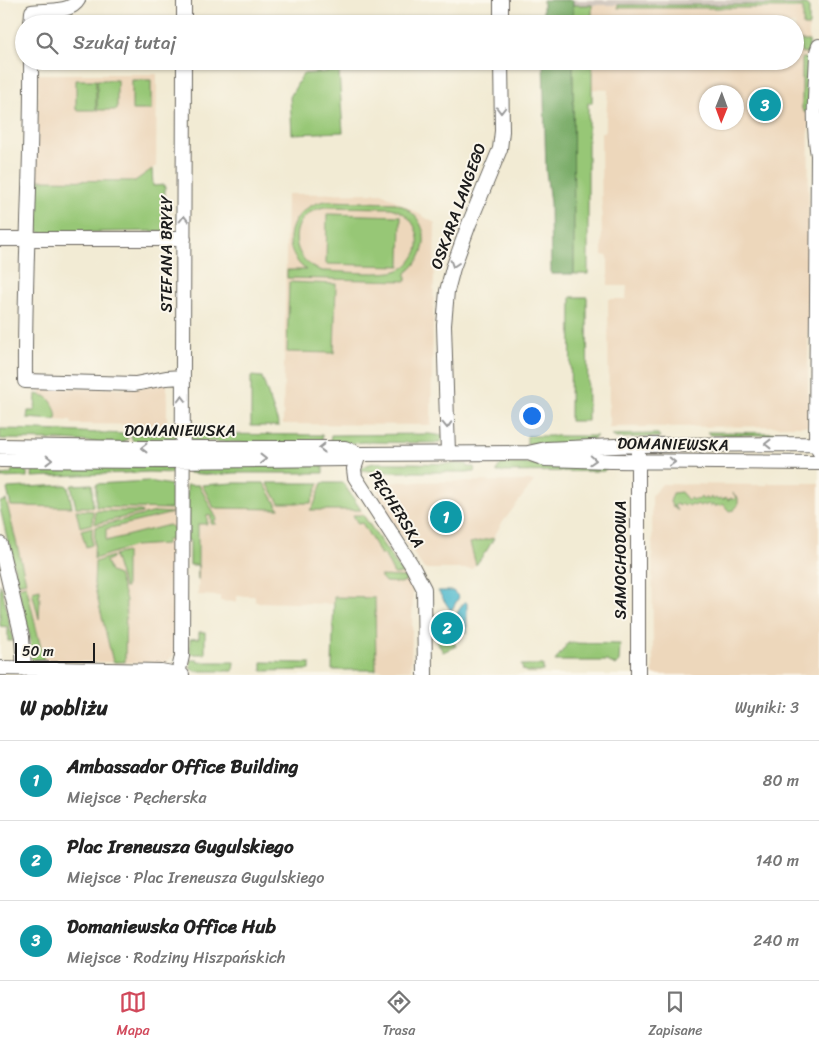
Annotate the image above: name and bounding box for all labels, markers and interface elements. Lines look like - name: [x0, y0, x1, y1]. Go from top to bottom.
- search box: [15, 15, 804, 70]
- text: Szukaj tutaj: [73, 26, 176, 59]
- icon: search: [33, 29, 61, 57]
- north arrow: [699, 85, 744, 130]
- pin: 3: [749, 86, 781, 124]
- one-way arrow: [496, 106, 507, 114]
- street label: OSKARA LANGEGO: [422, 139, 494, 273]
- street label: STEFANA BRYŁY: [152, 194, 181, 313]
- one-way arrow: [179, 215, 189, 222]
- one-way arrow: [450, 259, 460, 267]
- one-way arrow: [177, 395, 187, 402]
- your location: [519, 403, 545, 429]
- street label: DOMANIEWSKA: [124, 416, 236, 445]
- one-way arrow: [442, 421, 453, 429]
- street label: DOMANIEWSKA: [617, 429, 729, 459]
- one-way arrow: [763, 439, 771, 449]
- one-way arrow: [140, 443, 148, 453]
- one-way arrow: [318, 443, 326, 453]
- one-way arrow: [260, 454, 267, 464]
- one-way arrow: [589, 454, 597, 465]
- one-way arrow: [45, 455, 53, 465]
- one-way arrow: [668, 456, 676, 467]
- street label: PĘCHERSKA: [361, 464, 433, 554]
- pin: 1: [430, 498, 462, 536]
- street label: SAMOCHODOWA: [606, 501, 635, 619]
- pin: 2: [431, 609, 463, 647]
- text: 50 m: [22, 639, 54, 664]
- scale bar: [15, 640, 95, 663]
- text: W pobliżu: [20, 689, 108, 727]
- text: Wyniki: 3: [735, 693, 799, 722]
- text: Ambassador Office Building: [67, 750, 298, 783]
- text: 1: [33, 766, 39, 795]
- text: 80 m: [763, 766, 799, 795]
- text: Miejsce · Pęcherska: [67, 783, 207, 812]
- text: Plac Ireneusza Gugulskiego: [67, 830, 294, 863]
- text: 2: [31, 846, 41, 875]
- text: 140 m: [756, 846, 799, 875]
- text: Miejsce · Plac Ireneusza Gugulskiego: [67, 863, 324, 892]
- text: Domaniewska Office Hub: [67, 910, 276, 943]
- text: 3: [32, 926, 40, 955]
- text: 240 m: [753, 926, 799, 955]
- text: Miejsce · Rodziny Hiszpańskich: [67, 943, 285, 972]
- tab: Mapa: [117, 988, 149, 1043]
- tab: Trasa: [382, 988, 415, 1043]
- tab: Zapisane: [648, 988, 702, 1043]

